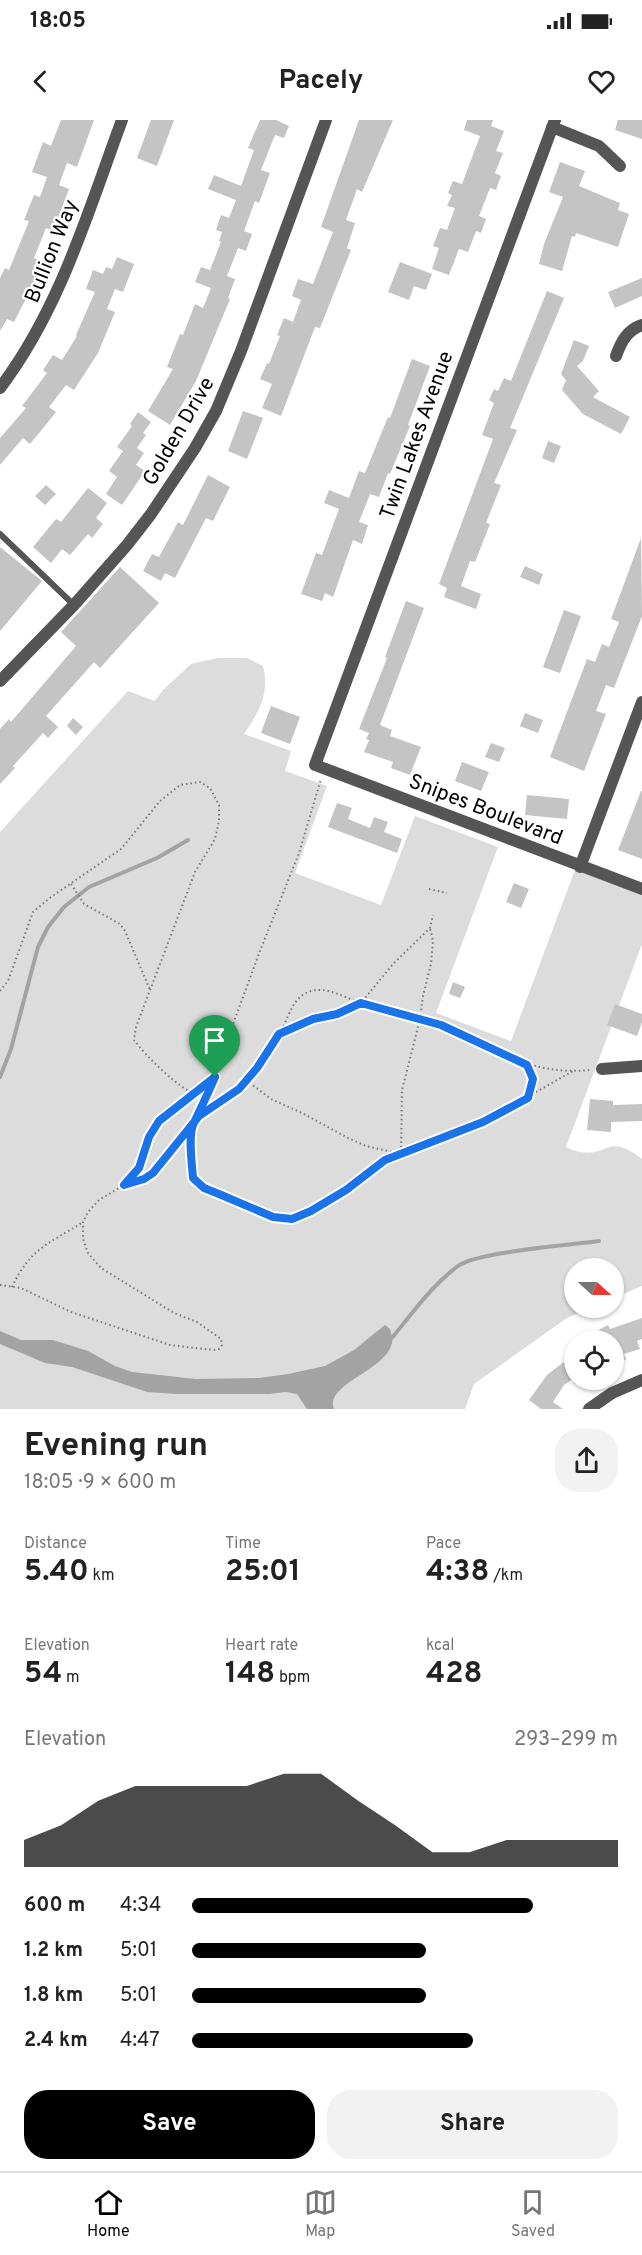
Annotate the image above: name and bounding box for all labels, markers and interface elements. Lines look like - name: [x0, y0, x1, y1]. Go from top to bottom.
- text: 18:05: [30, 8, 86, 35]
- text: Pacely: [279, 64, 363, 98]
- icon: back: [24, 65, 57, 98]
- icon: heart: [585, 65, 618, 98]
- street label: Bullion Way: [19, 196, 85, 307]
- street label: Twin Lakes Avenue: [374, 348, 460, 523]
- street label: Golden Drive: [137, 372, 221, 491]
- street label: Snipes Boulevard: [405, 769, 566, 852]
- pin: [189, 1015, 240, 1077]
- icon: arrive: [198, 1024, 231, 1057]
- north arrow: [564, 1258, 624, 1318]
- map controls: [564, 1258, 624, 1390]
- button: locate: [564, 1330, 624, 1390]
- text: Evening run: [24, 1426, 208, 1468]
- button: share: [555, 1429, 618, 1492]
- text: 18:05 · 9 × 600 m: [24, 1470, 176, 1496]
- text: Distance: [24, 1534, 87, 1554]
- text: Time: [225, 1534, 261, 1554]
- text: Pace: [426, 1534, 461, 1554]
- text: 5.40: [24, 1554, 89, 1591]
- text: 25:01: [225, 1554, 301, 1591]
- text: 4:38: [426, 1554, 489, 1591]
- text: km: [89, 1566, 115, 1586]
- text: /km: [489, 1566, 523, 1586]
- text: Elevation: [24, 1636, 90, 1656]
- text: Heart rate: [225, 1636, 298, 1656]
- text: kcal: [426, 1636, 454, 1656]
- text: 54: [24, 1656, 62, 1693]
- text: 148: [225, 1656, 275, 1693]
- text: 428: [426, 1656, 483, 1693]
- text: m: [62, 1668, 80, 1688]
- text: bpm: [275, 1668, 310, 1688]
- text: Elevation: [24, 1727, 106, 1753]
- text: 293–299 m: [514, 1727, 618, 1753]
- text: 600 m: [24, 1893, 85, 1919]
- text: 4:34: [120, 1893, 161, 1919]
- text: 1.2 km: [24, 1938, 83, 1964]
- text: 5:01: [120, 1938, 157, 1964]
- text: 1.8 km: [24, 1983, 83, 2009]
- text: 5:01: [120, 1983, 157, 2009]
- text: 2.4 km: [24, 2028, 88, 2054]
- text: 4:47: [120, 2028, 160, 2054]
- button: Save: [24, 2090, 315, 2159]
- button: Share: [327, 2090, 618, 2159]
- tab: Home: [87, 2186, 130, 2242]
- tab: Map: [304, 2186, 337, 2242]
- tab: Saved: [511, 2186, 555, 2242]

